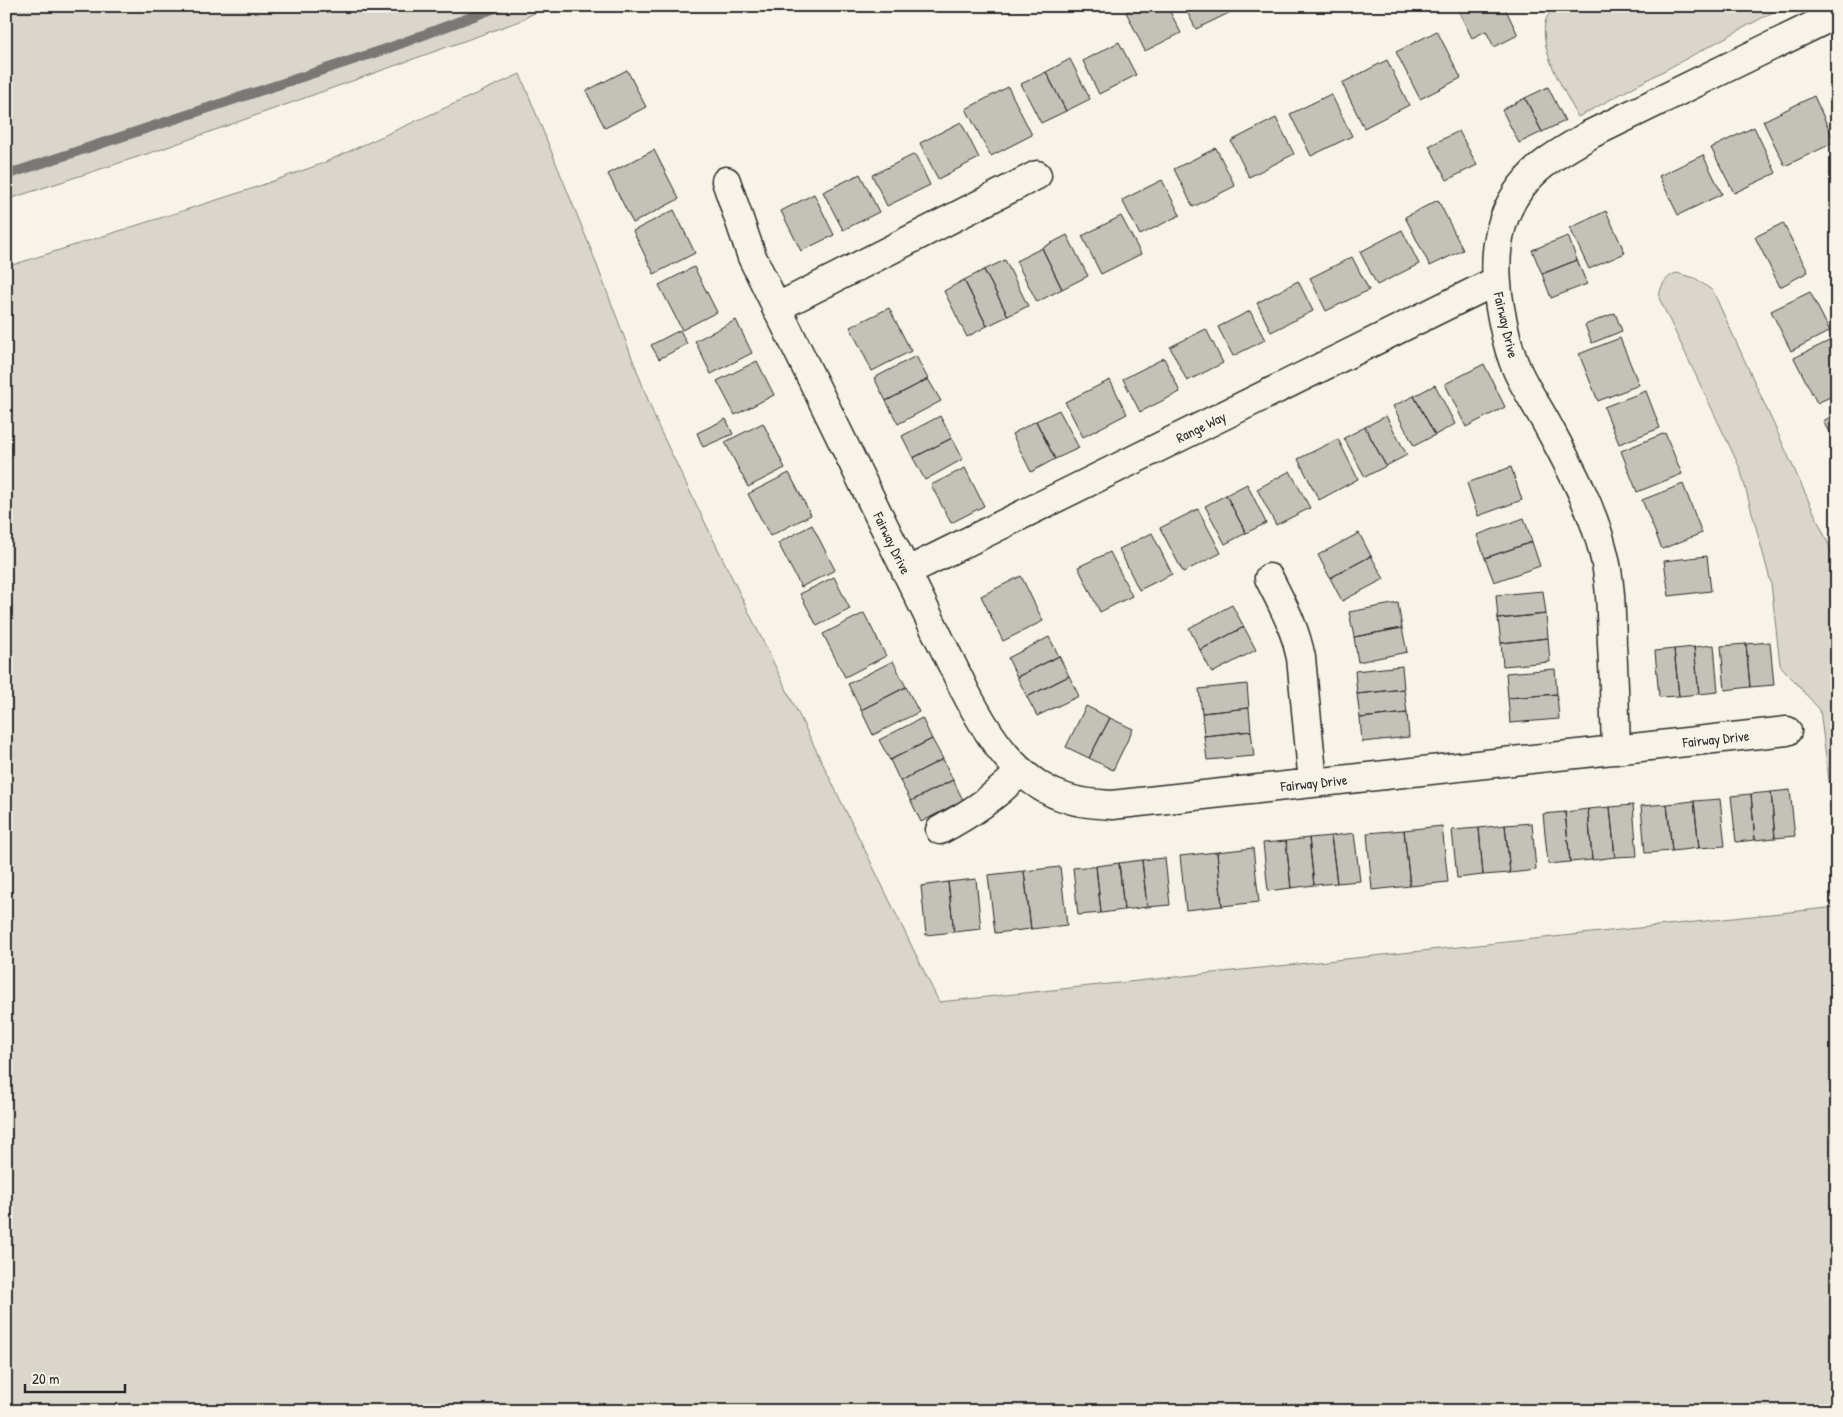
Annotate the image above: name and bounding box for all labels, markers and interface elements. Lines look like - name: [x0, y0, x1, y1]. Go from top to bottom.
- street label: Fairway Drive: [1489, 289, 1523, 360]
- street label: Range Way: [1173, 406, 1229, 448]
- street label: Fairway Drive: [868, 508, 916, 578]
- street label: Fairway Drive: [1681, 726, 1751, 753]
- street label: Fairway Drive: [1279, 770, 1349, 797]
- scale bar: [25, 1362, 125, 1394]
- text: 20 m: [32, 1368, 59, 1389]

